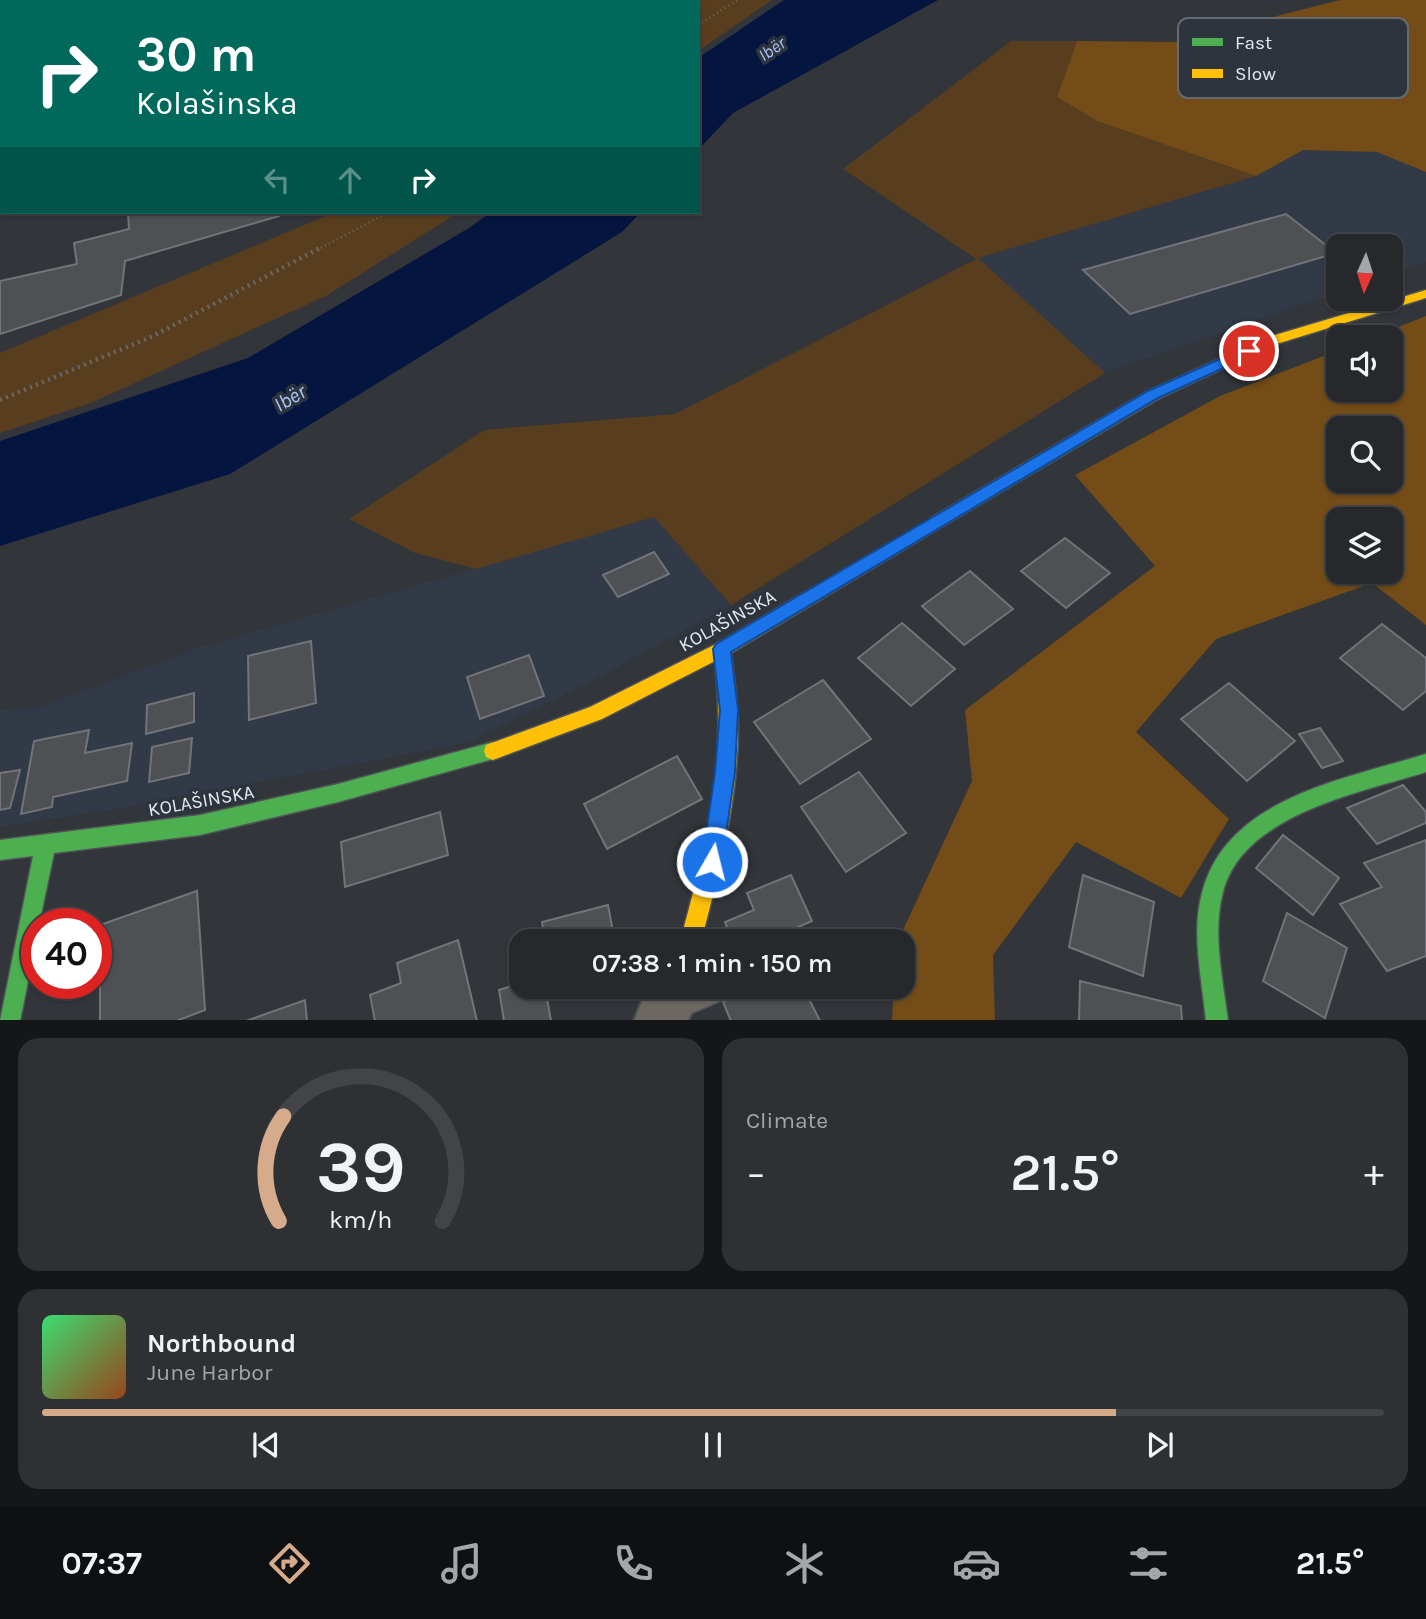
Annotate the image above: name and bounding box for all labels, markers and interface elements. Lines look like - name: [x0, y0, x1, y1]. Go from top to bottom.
- legend: [1178, 18, 1408, 98]
- text: 30 m: [136, 26, 256, 83]
- icon: right: [21, 28, 112, 119]
- water label: Ibër: [754, 31, 791, 66]
- text: Fast: [1235, 32, 1272, 54]
- text: Slow: [1235, 63, 1276, 85]
- text: Kolašinska: [136, 85, 298, 122]
- icon: left: [258, 161, 296, 199]
- icon: ahead: [331, 161, 369, 199]
- icon: right: [404, 161, 442, 199]
- north arrow: [1326, 234, 1404, 312]
- map controls: [1326, 234, 1403, 584]
- pin: [1219, 321, 1279, 381]
- button: sound: [1326, 325, 1403, 402]
- icon: arrive: [1230, 332, 1268, 370]
- water label: Ibër: [270, 379, 311, 417]
- button: search: [1326, 416, 1403, 493]
- button: layers: [1326, 507, 1403, 584]
- street label: KOLAŠINSKA: [675, 585, 780, 657]
- street label: KOLAŠINSKA: [146, 781, 256, 821]
- position arrow: [675, 825, 749, 899]
- speed limit sign: 40: [21, 908, 112, 999]
- text: 07:38 · 1 min · 150 m: [592, 948, 832, 979]
- text: Climate: [746, 1107, 828, 1134]
- text: 39: [316, 1124, 406, 1209]
- text: 21.5°: [1010, 1142, 1120, 1203]
- text: −: [746, 1151, 766, 1196]
- text: +: [1364, 1151, 1384, 1196]
- text: km/h: [329, 1204, 393, 1233]
- text: Northbound: [147, 1328, 296, 1359]
- text: June Harbor: [147, 1359, 272, 1386]
- icon: previous: [247, 1426, 285, 1464]
- icon: pause: [694, 1426, 732, 1464]
- icon: next: [1141, 1426, 1179, 1464]
- icon: directions: [265, 1539, 314, 1588]
- icon: music: [437, 1539, 486, 1588]
- icon: phone: [609, 1539, 658, 1588]
- icon: climate: [780, 1539, 829, 1588]
- icon: car: [952, 1539, 1001, 1588]
- icon: filters: [1124, 1539, 1173, 1588]
- text: 07:37: [61, 1545, 142, 1582]
- text: 21.5°: [1296, 1545, 1365, 1582]

